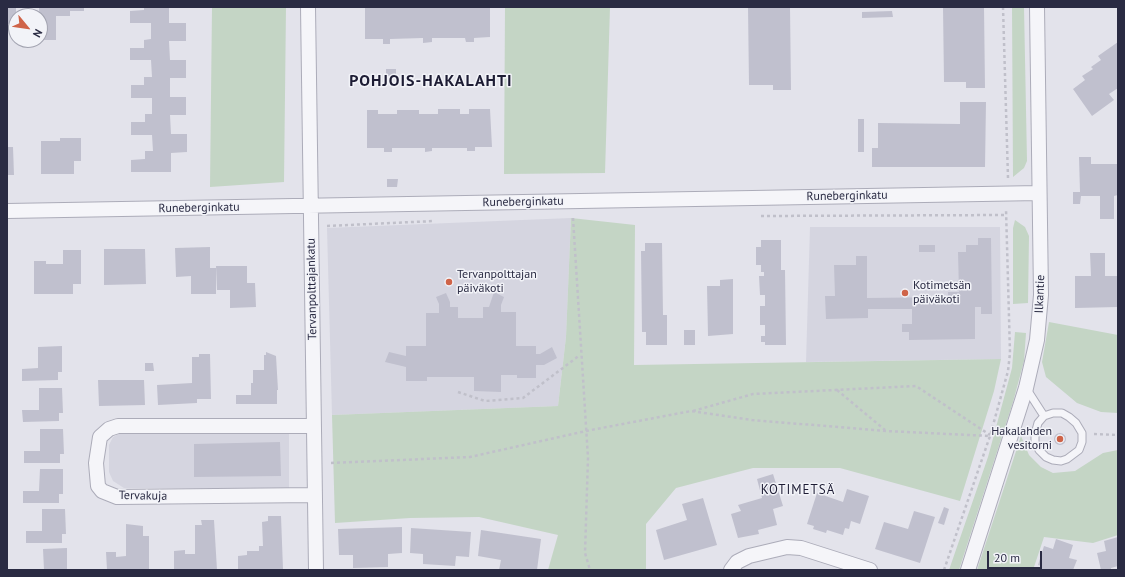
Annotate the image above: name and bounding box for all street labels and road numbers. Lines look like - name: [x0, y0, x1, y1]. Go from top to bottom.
- street label: Runeberginkatu: [806, 188, 888, 204]
- street label: Runeberginkatu: [482, 194, 564, 210]
- street label: Runeberginkatu: [158, 200, 240, 216]
- street label: Tervanpolttajankatu: [304, 238, 320, 340]
- street label: Ilkantie: [1032, 274, 1048, 314]
- street label: Tervakuja: [119, 488, 167, 504]

